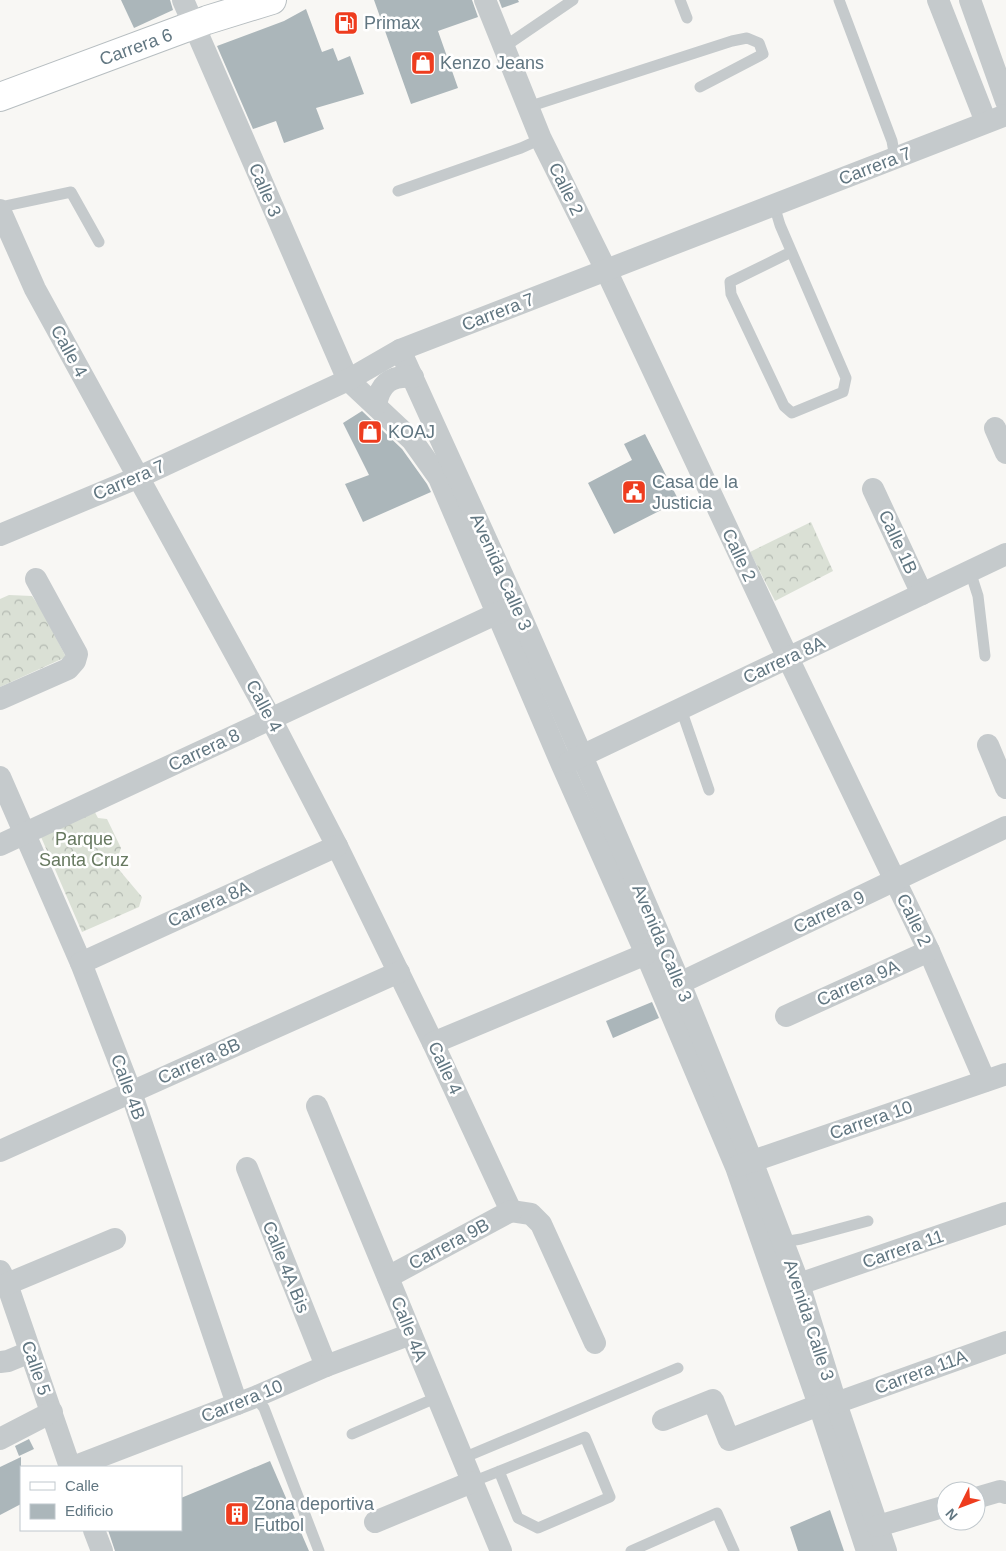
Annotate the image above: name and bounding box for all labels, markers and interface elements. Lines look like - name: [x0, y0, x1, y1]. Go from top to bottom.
- fuel station icon: Primax: [333, 10, 359, 36]
- place label: Primax: [364, 13, 420, 33]
- street label: Carrera 6: [97, 25, 175, 69]
- shop icon: Kenzo Jeans: [410, 50, 436, 76]
- place label: Kenzo Jeans: [440, 53, 544, 73]
- street label: Carrera 7: [836, 143, 914, 189]
- street label: Calle 2: [545, 159, 587, 219]
- street label: Calle 3: [245, 160, 285, 220]
- street label: Carrera 7: [459, 289, 537, 335]
- street label: Calle 4: [47, 322, 91, 380]
- shop icon: KOAJ: [357, 419, 383, 445]
- place label: KOAJ: [388, 422, 435, 442]
- street label: Carrera 7: [90, 456, 168, 504]
- place label: Casa de la Justicia: [652, 472, 739, 513]
- public building icon: Casa de la Justicia: [621, 479, 647, 505]
- street label: Calle 1B: [875, 507, 921, 577]
- street label: Avenida Calle 3: [466, 510, 536, 634]
- street label: Calle 2: [718, 525, 760, 585]
- street label: Carrera 8A: [740, 632, 828, 688]
- street label: Calle 4: [242, 677, 286, 735]
- street label: Carrera 8: [165, 725, 243, 775]
- park label: Parque Santa Cruz: [39, 829, 129, 870]
- street label: Carrera 8A: [165, 877, 253, 931]
- street label: Avenida Calle 3: [628, 881, 696, 1005]
- street label: Carrera 9: [790, 887, 868, 937]
- street label: Calle 2: [893, 890, 935, 950]
- street label: Carrera 9A: [814, 956, 902, 1010]
- street label: Carrera 8B: [155, 1034, 243, 1088]
- street label: Calle 4: [424, 1038, 466, 1098]
- street label: Calle 4B: [107, 1052, 149, 1122]
- street label: Carrera 10: [827, 1097, 915, 1143]
- street label: Carrera 9B: [405, 1215, 493, 1273]
- street label: Calle 4A Bis: [259, 1218, 313, 1316]
- street label: Carrera 11: [860, 1226, 946, 1272]
- street label: Avenida Calle 3: [780, 1257, 838, 1383]
- street label: Calle 4A: [387, 1294, 431, 1364]
- street label: Calle 5: [17, 1338, 55, 1398]
- street label: Carrera 11A: [872, 1346, 970, 1398]
- street label: Carrera 10: [198, 1376, 286, 1426]
- legend: [20, 1466, 182, 1531]
- text: Calle: [65, 1477, 99, 1494]
- north arrow: [936, 1481, 986, 1531]
- place label: Zona deportiva Futbol: [254, 1494, 375, 1535]
- building icon: Zona deportiva Futbol: [224, 1501, 250, 1527]
- text: Edificio: [65, 1502, 113, 1519]
- text: N: [942, 1506, 961, 1524]

